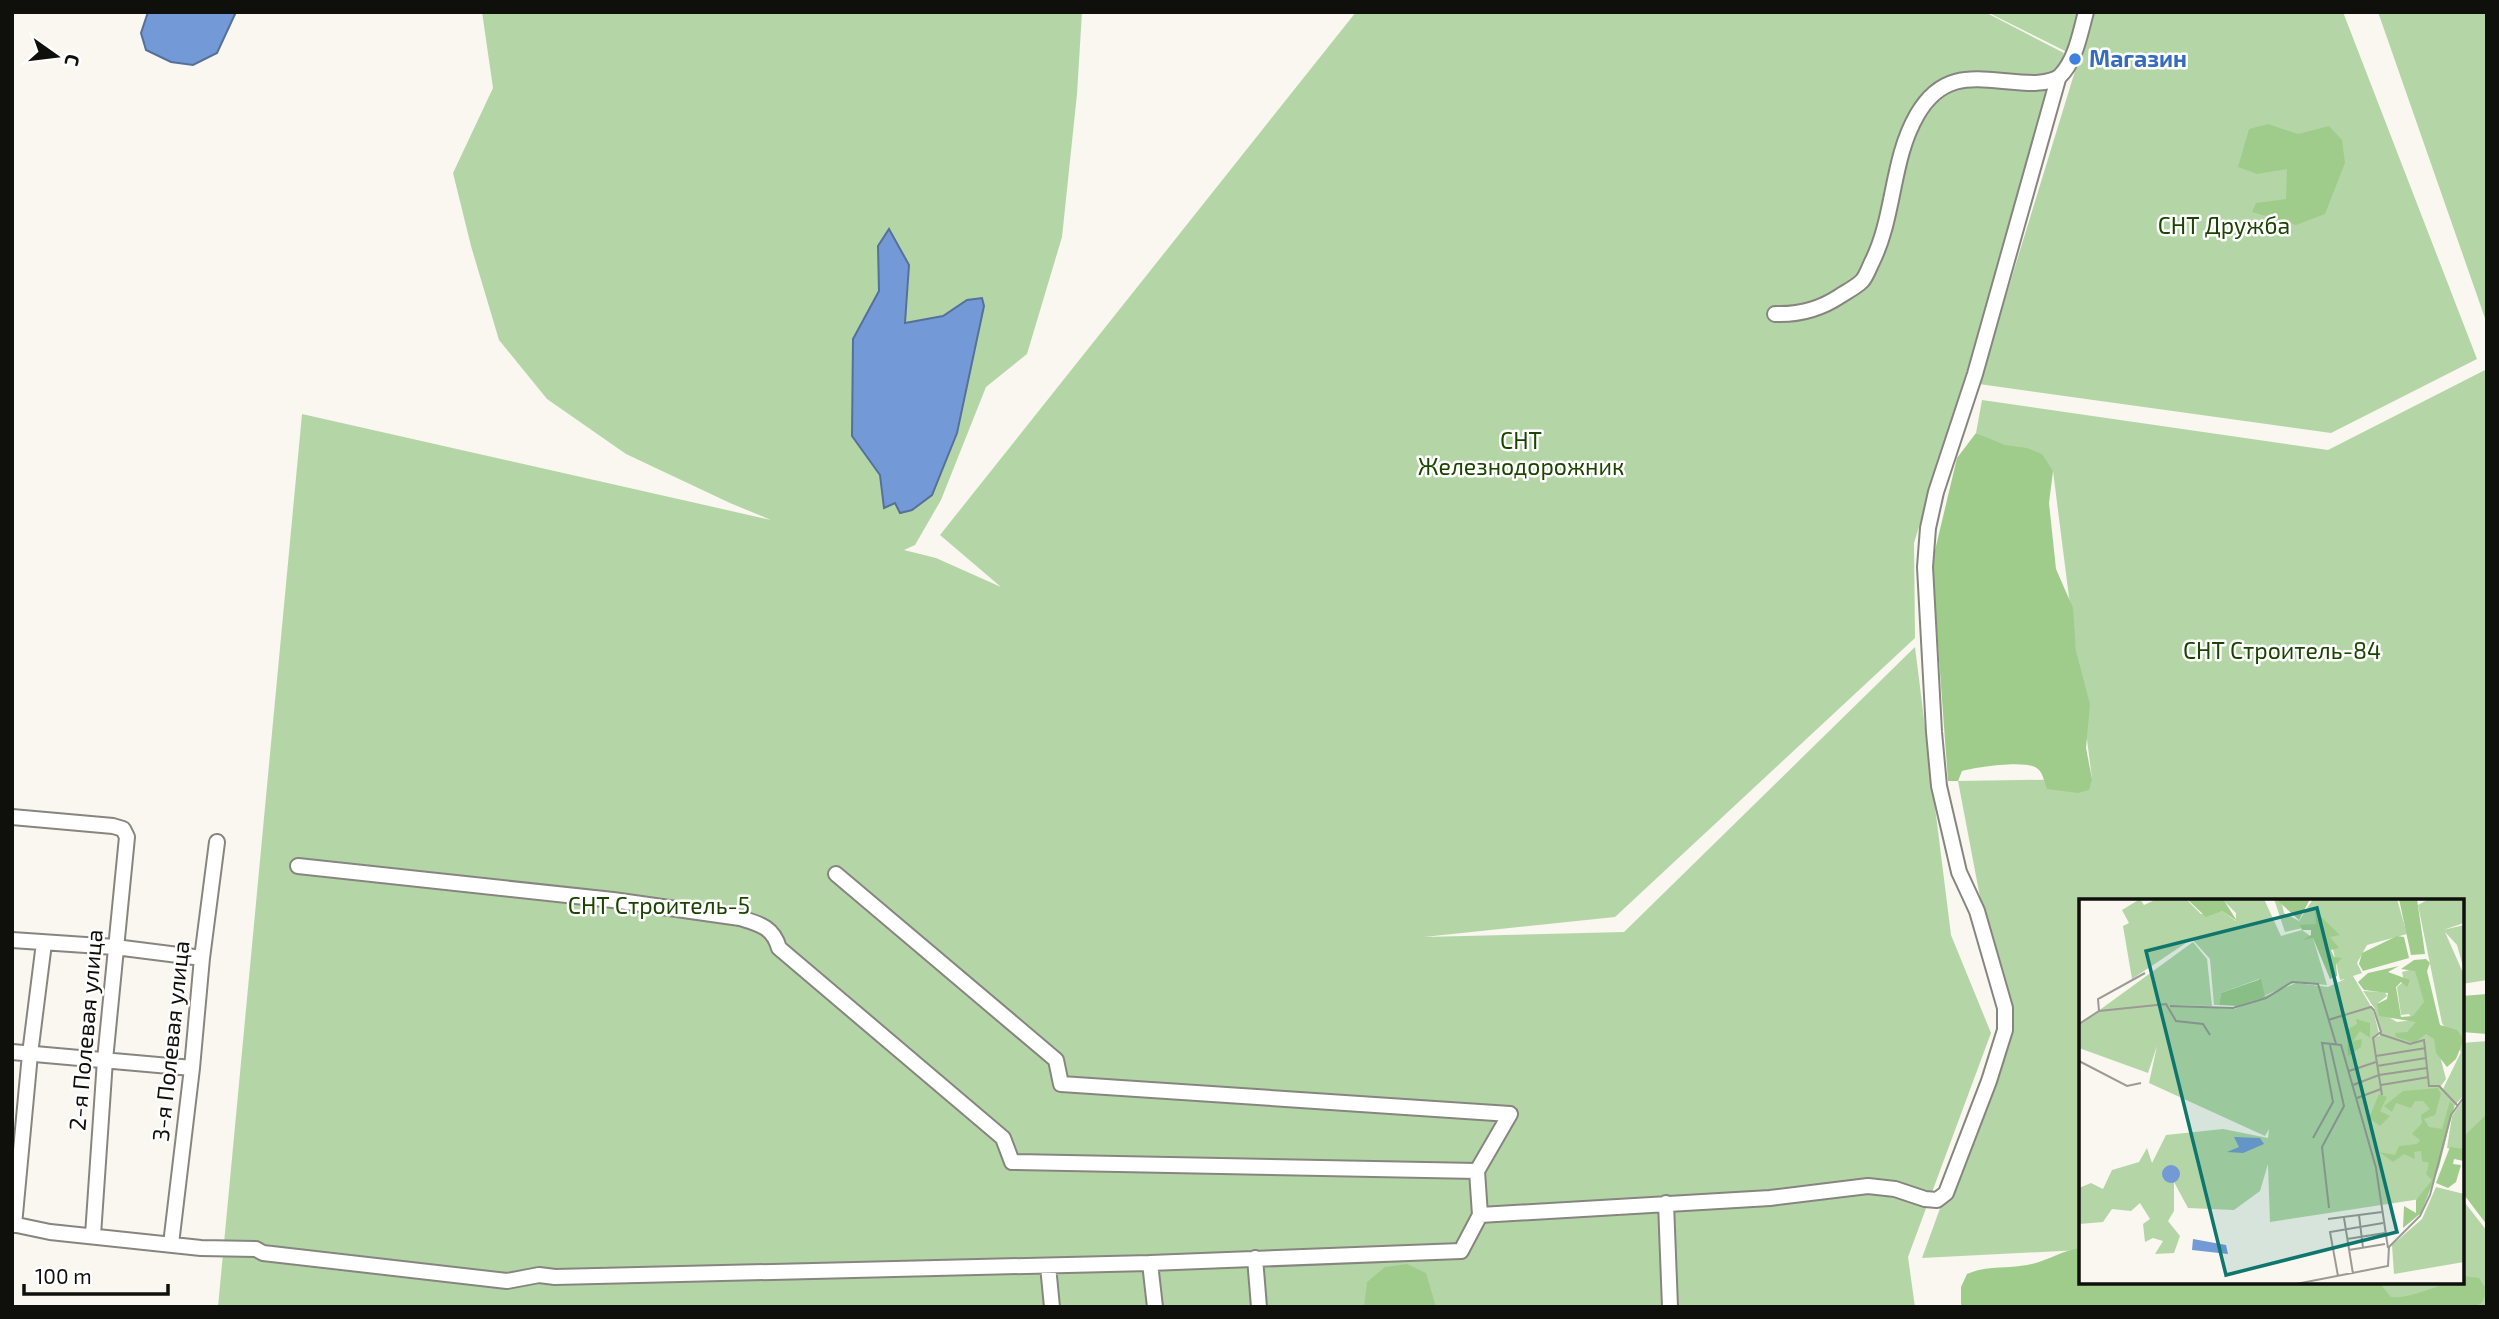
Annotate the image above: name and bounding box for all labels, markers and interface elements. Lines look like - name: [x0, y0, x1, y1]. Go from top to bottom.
- north arrow: [21, 21, 91, 91]
- place label: Магазин: [2089, 44, 2187, 72]
- marker: Магазин: [2067, 51, 2083, 67]
- text: С: [60, 52, 85, 68]
- park label: СНТ Дружба: [2158, 211, 2290, 240]
- park label: СНТ Железнодорожник: [1418, 426, 1624, 480]
- park label: СНТ Строитель-84: [2183, 636, 2381, 664]
- park label: СНТ Строитель-5: [568, 891, 750, 919]
- inset map: [2079, 899, 2464, 1284]
- street label: 2-я Полевая улица: [62, 928, 109, 1132]
- street label: 3-я Полевая улица: [146, 939, 195, 1143]
- scale bar: [24, 1252, 168, 1296]
- text: 100 m: [35, 1263, 92, 1288]

